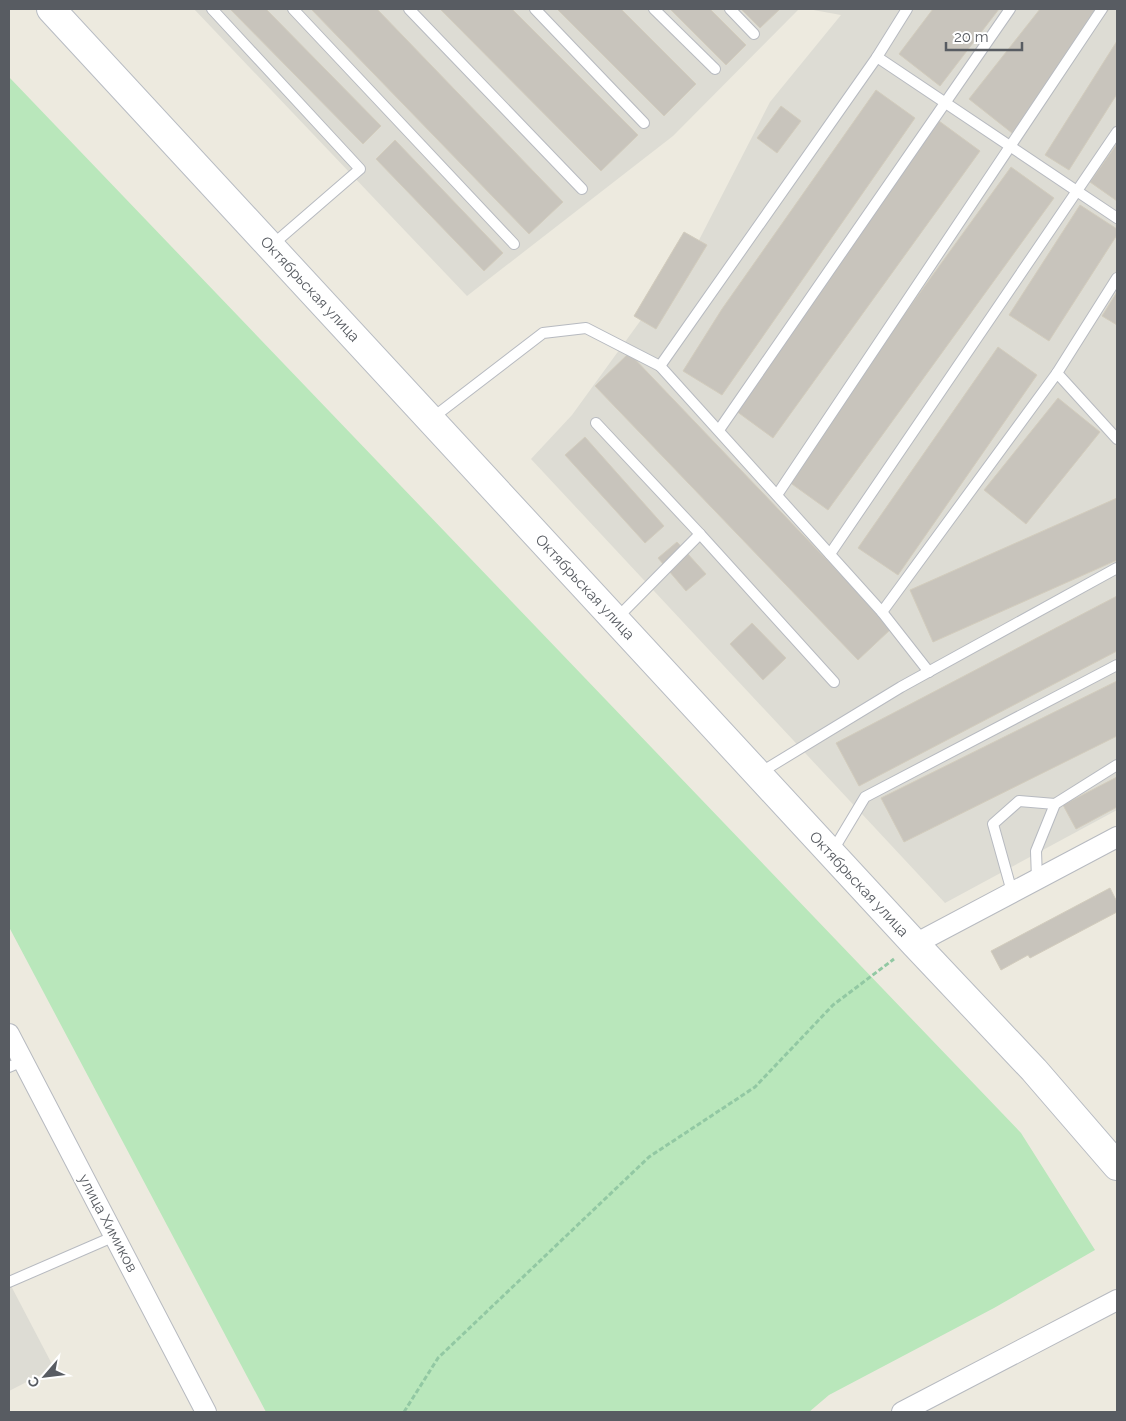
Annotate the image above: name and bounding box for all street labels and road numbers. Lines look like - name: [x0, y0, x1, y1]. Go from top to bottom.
- street label: Октябрьская улица: [257, 233, 363, 345]
- street label: Октябрьская улица: [532, 531, 638, 643]
- street label: Октябрьская улица: [806, 828, 912, 940]
- street label: улица Химиков: [75, 1171, 141, 1275]

